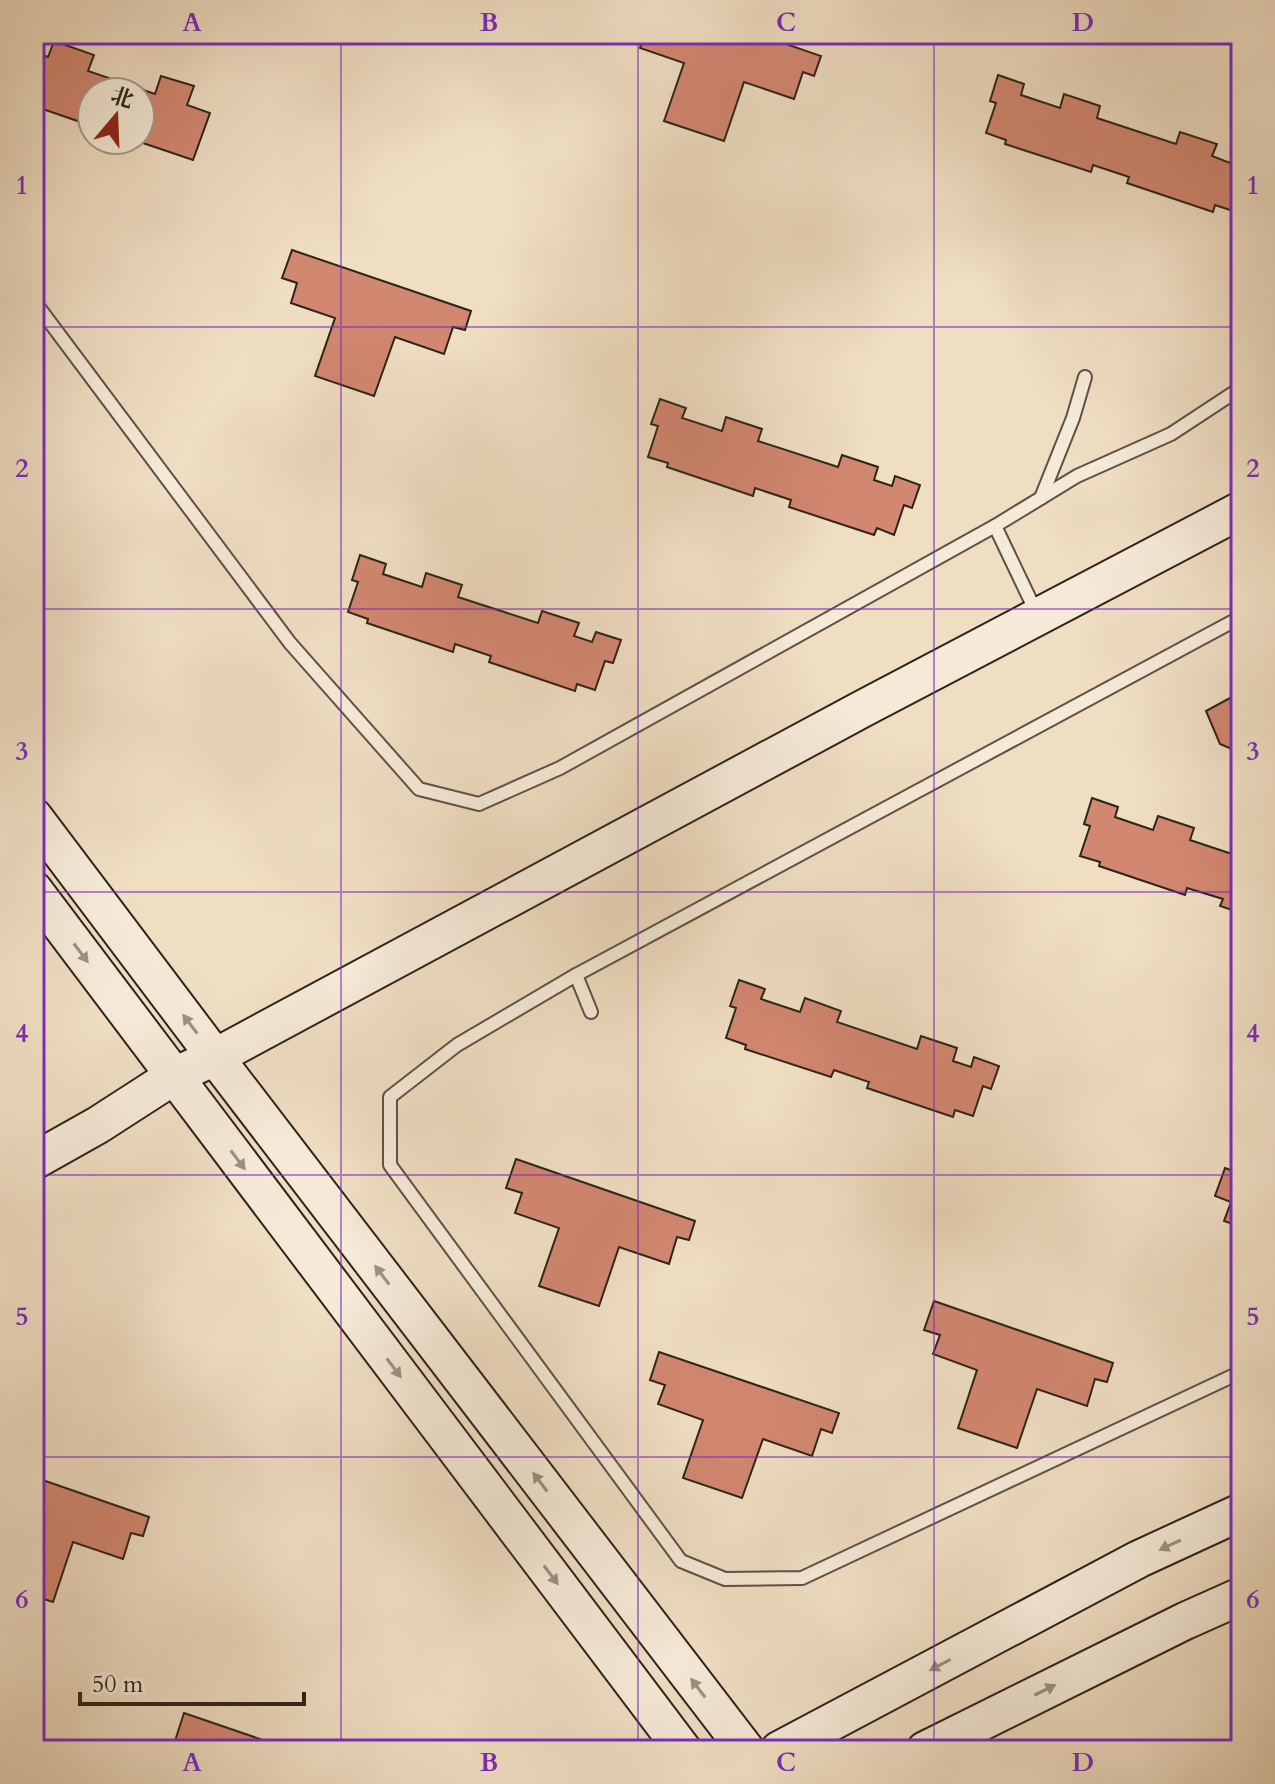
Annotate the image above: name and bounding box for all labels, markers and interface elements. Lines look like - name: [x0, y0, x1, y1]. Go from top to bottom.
- text: A: [182, 5, 202, 40]
- text: B: [480, 5, 498, 40]
- text: C: [776, 5, 796, 40]
- text: D: [1072, 5, 1094, 40]
- north arrow: [76, 76, 156, 156]
- text: 北: [107, 80, 137, 116]
- text: 1: [15, 168, 29, 203]
- text: 1: [1246, 168, 1260, 203]
- text: 2: [15, 451, 29, 486]
- text: 2: [1246, 451, 1260, 486]
- text: 3: [15, 734, 29, 769]
- text: 3: [1246, 734, 1260, 769]
- one-way arrow: [73, 942, 89, 964]
- one-way arrow: [183, 1014, 199, 1035]
- text: 4: [15, 1016, 29, 1051]
- text: 4: [1246, 1016, 1260, 1051]
- one-way arrow: [229, 1150, 245, 1170]
- one-way arrow: [375, 1265, 391, 1285]
- text: 5: [15, 1299, 29, 1334]
- text: 5: [1246, 1299, 1260, 1334]
- one-way arrow: [386, 1358, 402, 1378]
- one-way arrow: [533, 1472, 549, 1492]
- one-way arrow: [1158, 1538, 1182, 1552]
- one-way arrow: [543, 1564, 559, 1586]
- text: 6: [15, 1582, 29, 1617]
- text: 6: [1246, 1582, 1260, 1617]
- scale bar: [80, 1656, 304, 1706]
- one-way arrow: [928, 1658, 951, 1672]
- text: 50 m: [92, 1668, 144, 1701]
- one-way arrow: [691, 1678, 707, 1698]
- one-way arrow: [1034, 1683, 1057, 1697]
- text: A: [182, 1745, 202, 1780]
- text: B: [480, 1745, 498, 1780]
- text: C: [776, 1745, 796, 1780]
- text: D: [1072, 1745, 1094, 1780]

